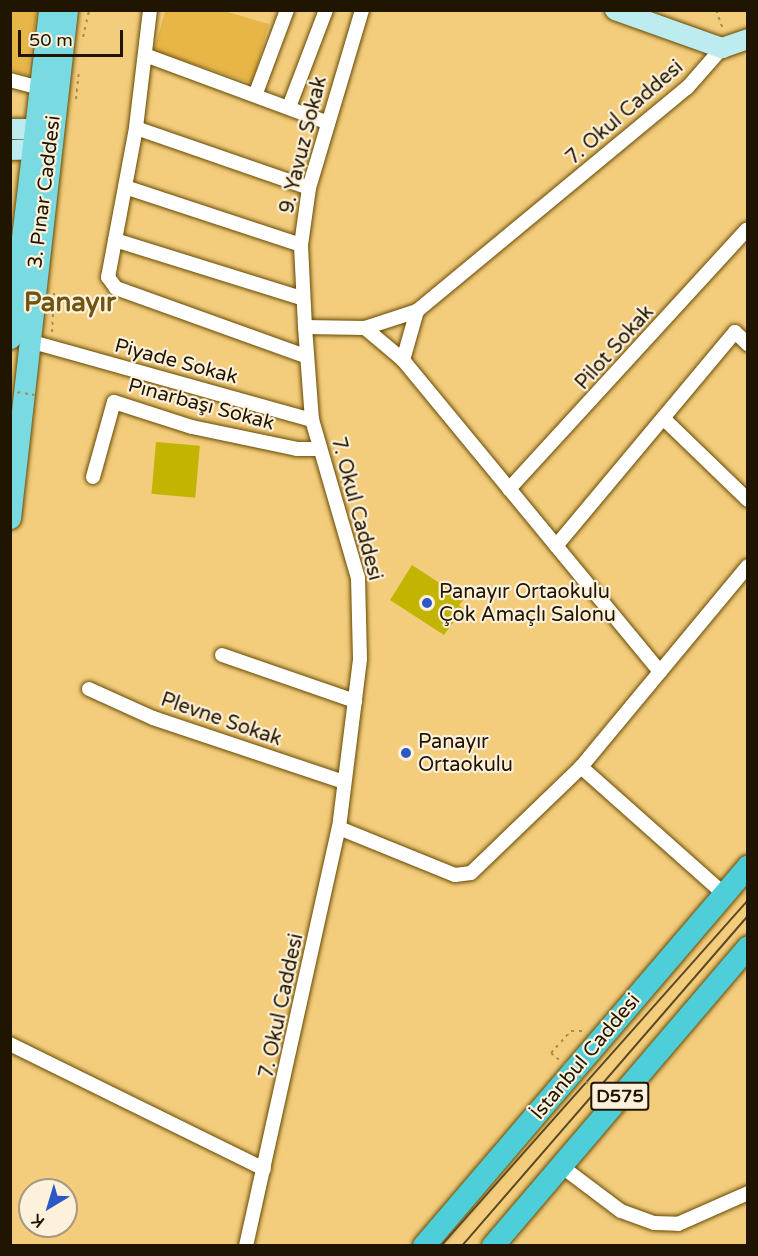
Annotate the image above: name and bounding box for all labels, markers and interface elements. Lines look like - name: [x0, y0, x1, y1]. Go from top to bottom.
- scale bar: [21, 18, 126, 56]
- text: 50 m: [29, 29, 73, 51]
- street label: 7. Okul Caddesi: [561, 56, 689, 170]
- street label: 9. Yavuz Sokak: [275, 74, 333, 216]
- street label: 3. Pınar Caddesi: [24, 114, 66, 270]
- district label: Panayır: [24, 287, 116, 319]
- street label: Pilot Sokak: [571, 301, 659, 395]
- street label: Piyade Sokak: [112, 334, 240, 390]
- street label: Pınarbaşı Sokak: [125, 374, 277, 436]
- street label: 7. Okul Caddesi: [325, 435, 387, 583]
- place label: Panayır Ortaokulu Çok Amaçlı Salonu: [439, 580, 616, 627]
- marker: Panayır Ortaokulu Çok Amaçlı Salonu: [420, 596, 434, 610]
- street label: Plevne Sokak: [157, 688, 285, 752]
- place label: Panayır Ortaokulu: [418, 730, 513, 777]
- marker: Panayır Ortaokulu: [399, 746, 413, 760]
- street label: 7. Okul Caddesi: [255, 931, 309, 1081]
- street label: İstanbul Caddesi: [526, 989, 646, 1125]
- road number: D575: [590, 1081, 650, 1111]
- north arrow: [18, 1178, 78, 1238]
- text: K: [28, 1209, 49, 1232]

